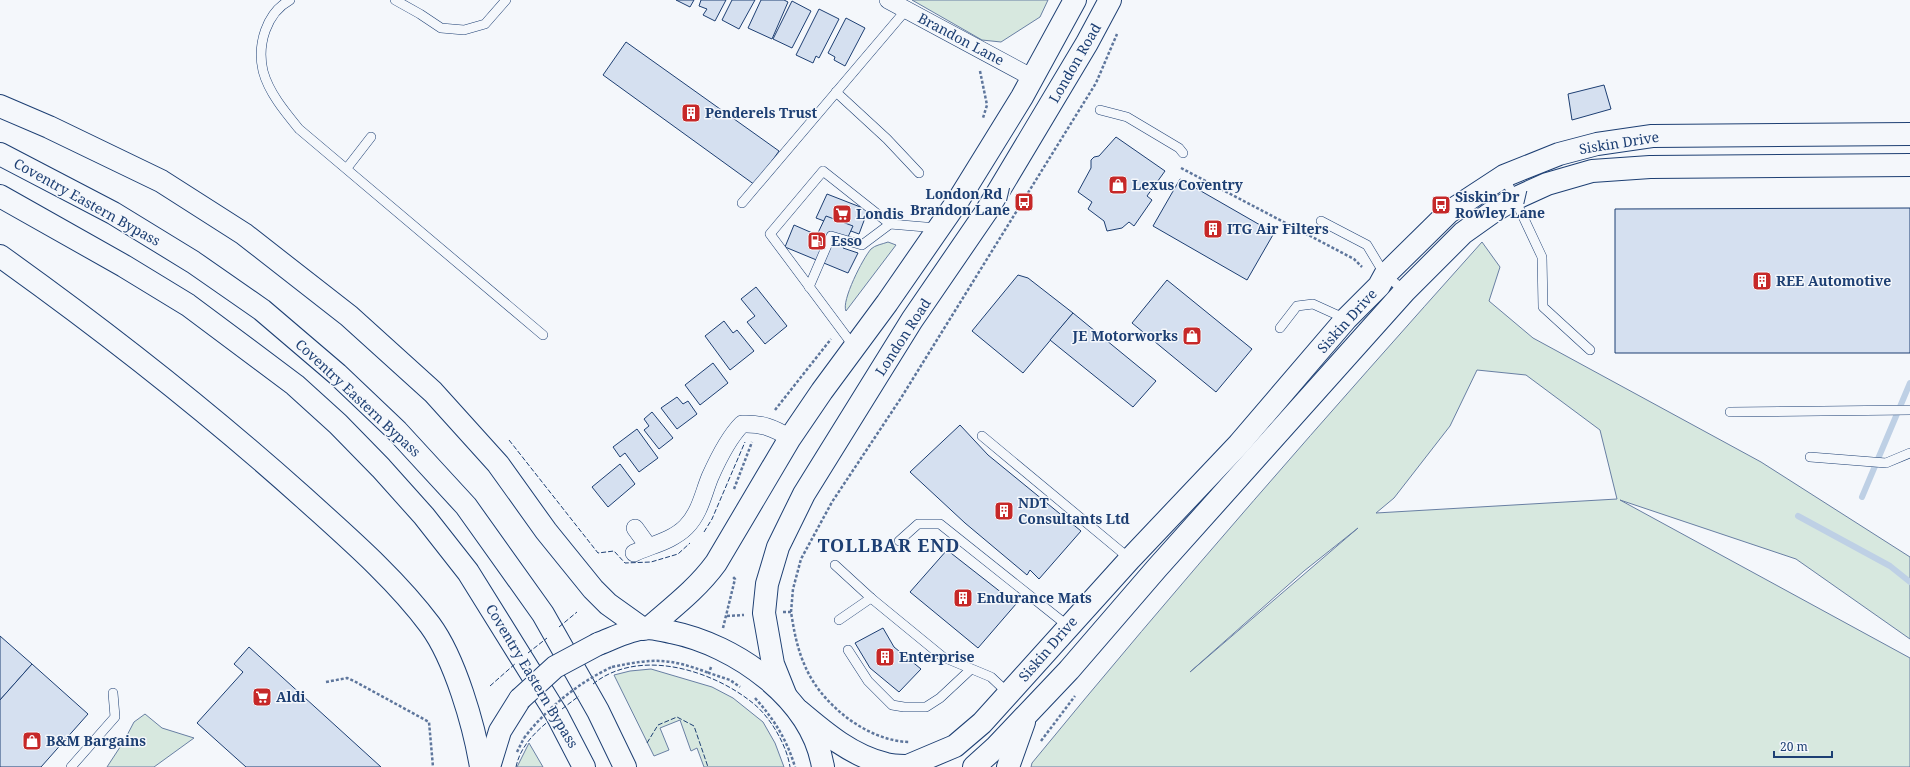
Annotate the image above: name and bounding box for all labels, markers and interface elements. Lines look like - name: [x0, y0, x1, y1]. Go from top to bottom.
- street label: Brandon Lane: [915, 8, 1008, 69]
- street label: London Road: [1044, 19, 1105, 106]
- building icon: Penderels Trust: [680, 102, 702, 124]
- place label: Penderels Trust: [705, 103, 818, 122]
- street label: Siskin Drive: [1578, 127, 1660, 158]
- street label: Coventry Eastern Bypass: [11, 153, 164, 250]
- shop icon: Lexus Coventry: [1107, 174, 1129, 196]
- place label: Lexus Coventry: [1132, 175, 1244, 194]
- place label: London Rd / Brandon Lane: [910, 184, 1011, 219]
- place label: Siskin Dr / Rowley Lane: [1455, 187, 1545, 222]
- bus stop icon: London Rd / Brandon Lane: [1013, 191, 1035, 213]
- bus stop icon: Siskin Dr / Rowley Lane: [1430, 194, 1452, 216]
- supermarket icon: Londis: [831, 203, 853, 225]
- place label: Londis: [856, 204, 904, 223]
- building icon: ITG Air Filters: [1202, 218, 1224, 240]
- place label: ITG Air Filters: [1227, 219, 1329, 238]
- fuel station icon: Esso: [806, 230, 828, 252]
- place label: Esso: [831, 231, 862, 250]
- building icon: REE Automotive: [1751, 270, 1773, 292]
- place label: REE Automotive: [1776, 271, 1891, 290]
- street label: Siskin Drive: [1313, 284, 1381, 357]
- street label: London Road: [870, 294, 935, 379]
- shop icon: JE Motorworks: [1181, 325, 1203, 347]
- place label: JE Motorworks: [1072, 326, 1178, 345]
- street label: Coventry Eastern Bypass: [292, 334, 425, 461]
- place label: NDT Consultants Ltd: [1018, 493, 1130, 528]
- building icon: NDT Consultants Ltd: [993, 500, 1015, 522]
- district label: TOLLBAR END: [818, 533, 960, 557]
- building icon: Endurance Mats: [952, 587, 974, 609]
- place label: Endurance Mats: [977, 588, 1092, 607]
- street label: Coventry Eastern Bypass: [482, 600, 583, 751]
- street label: Siskin Drive: [1014, 612, 1081, 685]
- building icon: Enterprise: [874, 646, 896, 668]
- place label: Enterprise: [899, 647, 975, 666]
- supermarket icon: Aldi: [251, 686, 273, 708]
- place label: Aldi: [276, 687, 306, 706]
- shop icon: B&M Bargains: [21, 730, 43, 752]
- place label: B&M Bargains: [46, 731, 146, 750]
- scale bar: [1774, 733, 1832, 759]
- text: 20 m: [1780, 738, 1808, 755]

